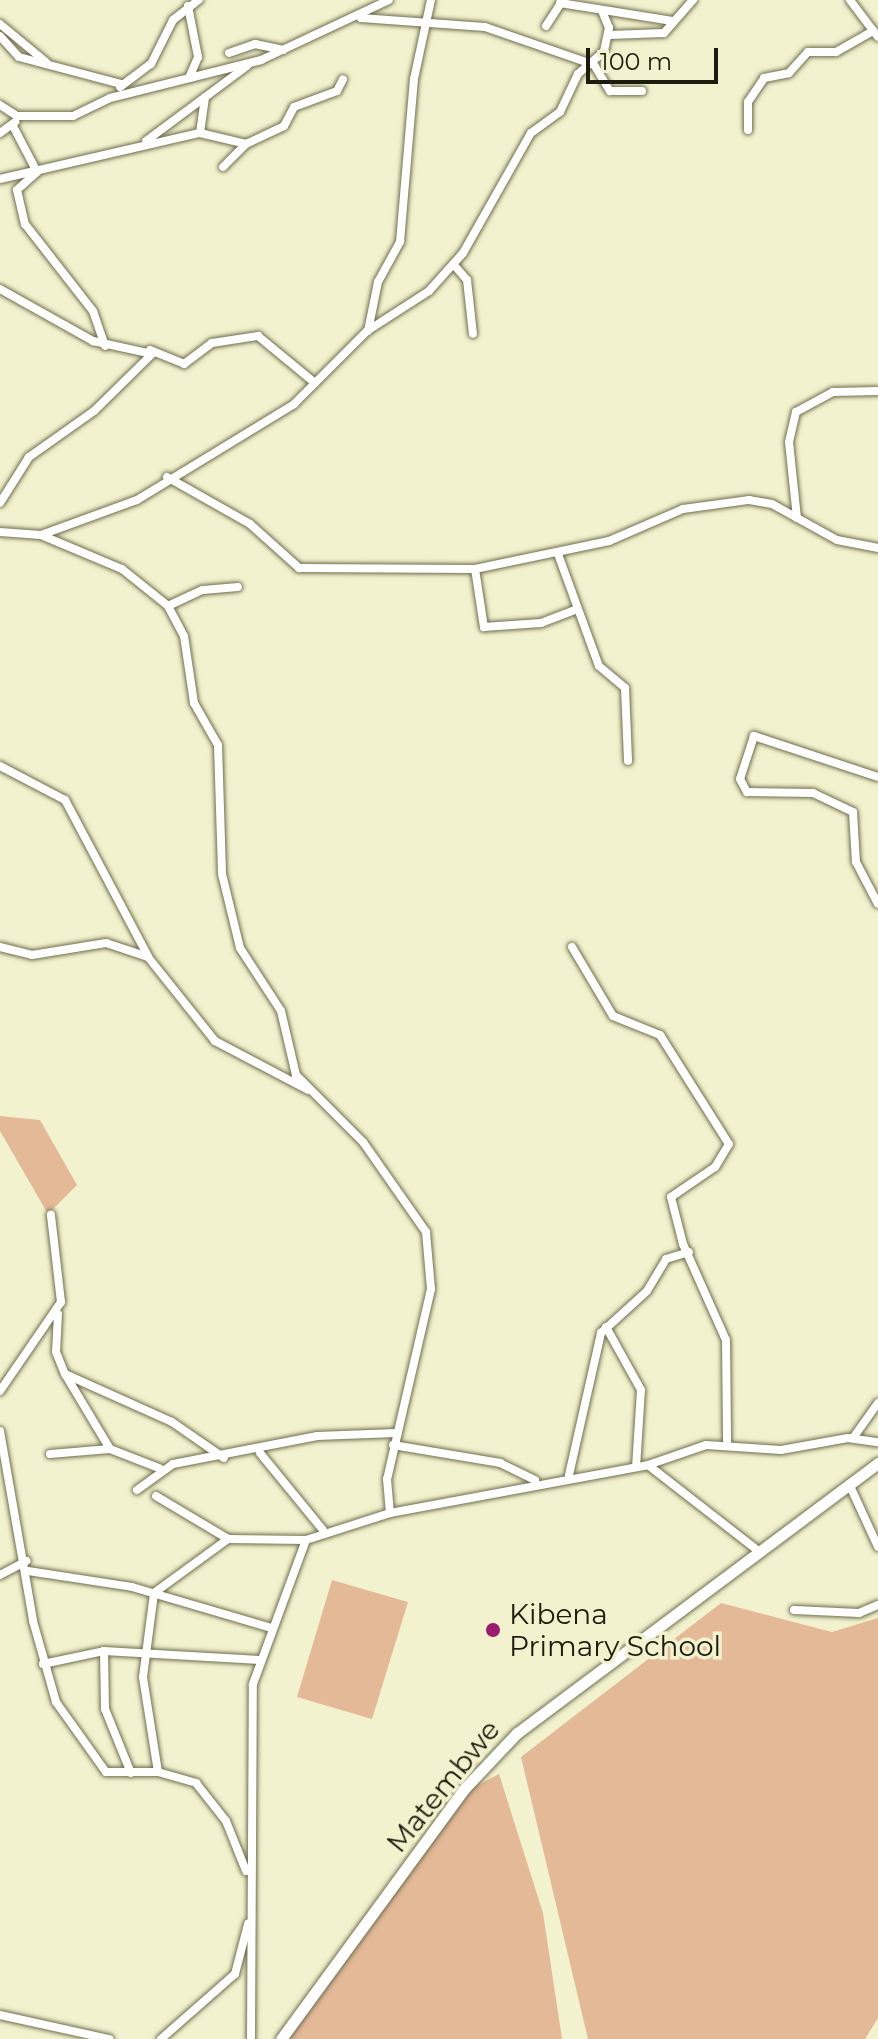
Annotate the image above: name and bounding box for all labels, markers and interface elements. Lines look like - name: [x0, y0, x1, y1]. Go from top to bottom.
- scale bar: [590, 32, 722, 82]
- text: 100 m: [600, 47, 672, 76]
- place label: Kibena Primary School: [509, 1597, 721, 1663]
- marker: Kibena Primary School: [484, 1621, 502, 1639]
- street label: Matembwe: [379, 1713, 507, 1859]

